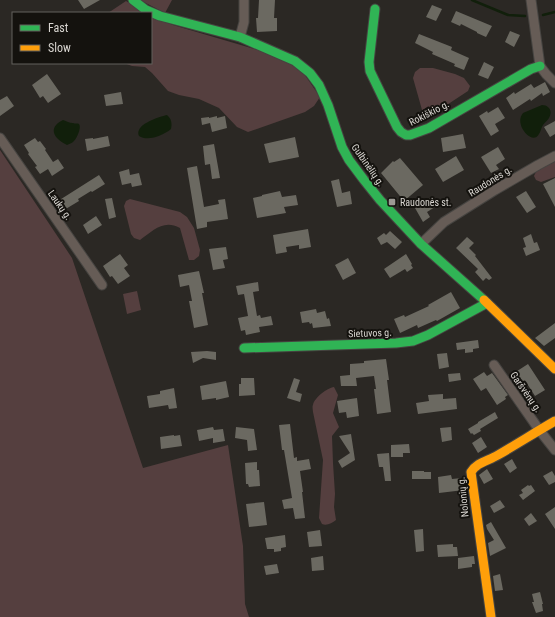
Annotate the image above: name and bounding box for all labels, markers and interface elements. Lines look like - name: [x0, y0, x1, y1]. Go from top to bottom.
- legend: [12, 12, 152, 64]
- text: Fast: [48, 21, 69, 35]
- text: Slow: [48, 41, 71, 55]
- street label: Rokiškio g.: [407, 98, 451, 128]
- street label: Gulbinėlių g.: [349, 142, 387, 188]
- street label: Raudonės g.: [466, 163, 514, 199]
- street label: Laukų g.: [46, 188, 74, 222]
- marker: Raudonės st.: [387, 197, 397, 207]
- place label: Raudonės st.: [400, 197, 451, 208]
- street label: Sietuvos g.: [348, 327, 392, 339]
- street label: Garšvėnų g.: [508, 370, 544, 414]
- street label: Nolonių g.: [455, 476, 471, 518]

